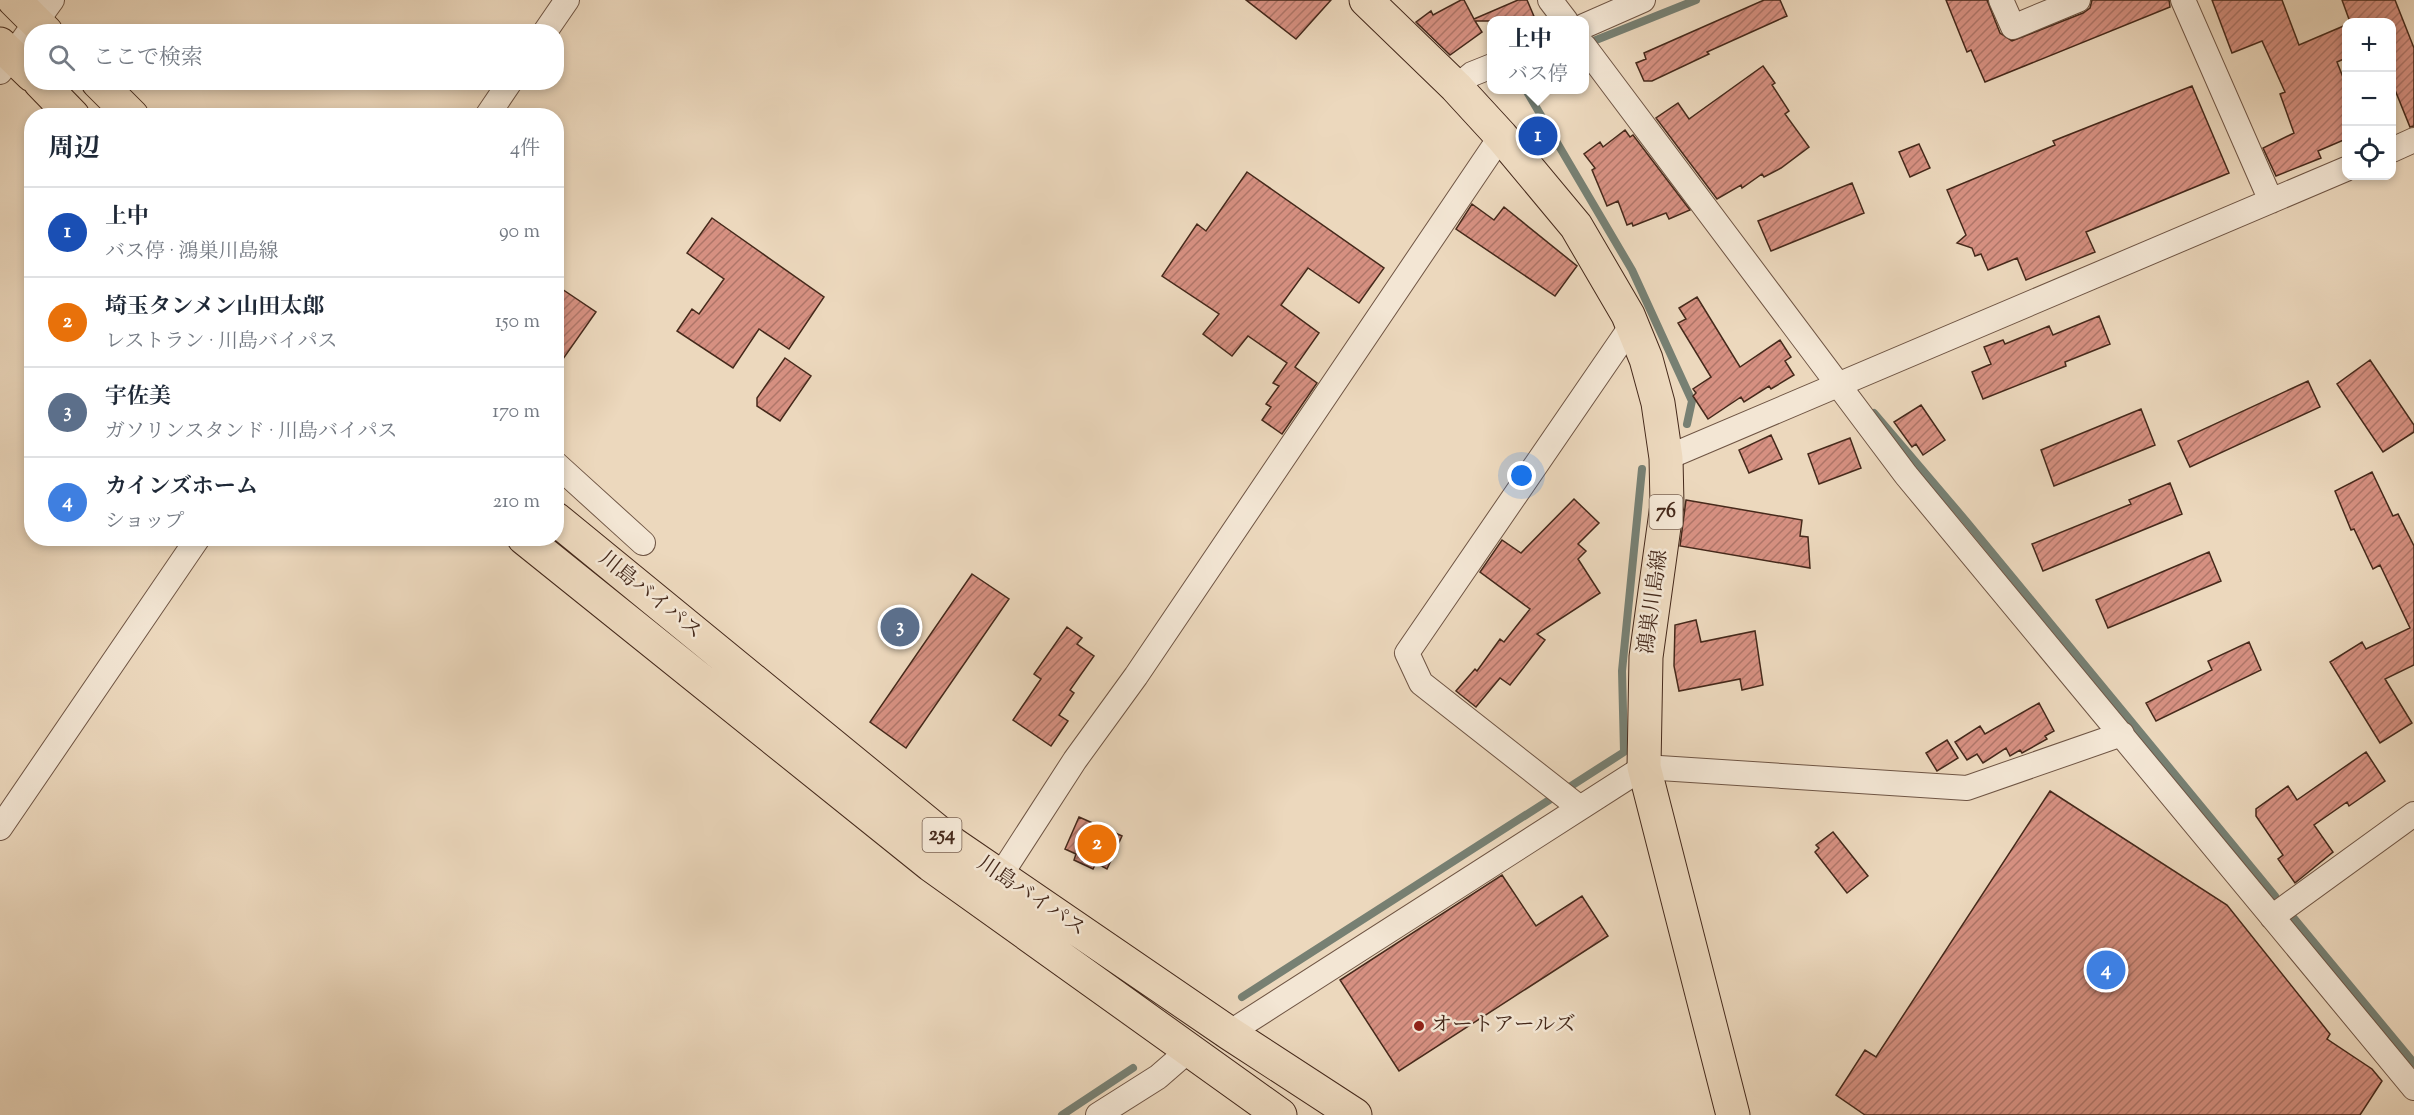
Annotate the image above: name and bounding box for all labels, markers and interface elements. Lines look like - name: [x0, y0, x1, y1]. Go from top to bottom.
- popup: [1487, 16, 1589, 94]
- map controls: [2342, 18, 2396, 180]
- button: +: [2342, 18, 2396, 72]
- search box: [24, 24, 564, 90]
- text: 上中: [1508, 25, 1552, 57]
- icon: search: [45, 41, 78, 74]
- text: ここで検索: [93, 43, 203, 75]
- text: バス停: [1508, 61, 1568, 90]
- button: −: [2342, 72, 2396, 126]
- pin: 1: [1518, 114, 1558, 158]
- button: locate: [2342, 126, 2396, 180]
- text: 周辺: [48, 131, 100, 168]
- text: 4件: [510, 135, 540, 164]
- text: 上中: [105, 202, 149, 234]
- text: 1: [64, 218, 71, 247]
- text: 90 m: [499, 218, 540, 247]
- text: バス停 · 鴻巣川島線: [105, 238, 279, 267]
- text: 埼玉タンメン山田太郎: [105, 292, 324, 324]
- text: 2: [63, 308, 72, 337]
- text: 150 m: [495, 308, 540, 337]
- text: レストラン · 川島バイパス: [105, 328, 338, 357]
- text: 宇佐美: [105, 382, 171, 414]
- text: 3: [63, 398, 72, 427]
- text: 170 m: [492, 398, 540, 427]
- text: ガソリンスタンド · 川島バイパス: [105, 418, 398, 447]
- your location: [1507, 461, 1536, 490]
- text: カインズホーム: [105, 472, 258, 504]
- text: 4: [62, 488, 73, 517]
- text: 210 m: [493, 488, 540, 517]
- road number: 76: [1650, 495, 1682, 529]
- text: ショップ: [105, 508, 185, 537]
- street label: 川島バイパス: [592, 545, 708, 647]
- street label: 鴻巣川島線: [1632, 548, 1676, 656]
- pin: 3: [880, 604, 920, 650]
- road number: 254: [922, 818, 962, 852]
- pin: 2: [1078, 822, 1116, 866]
- street label: 川島バイパス: [971, 849, 1091, 945]
- pin: 4: [2086, 948, 2126, 992]
- place label: オートアールズ: [1431, 1011, 1576, 1041]
- marker: オートアールズ: [1412, 1019, 1426, 1033]

